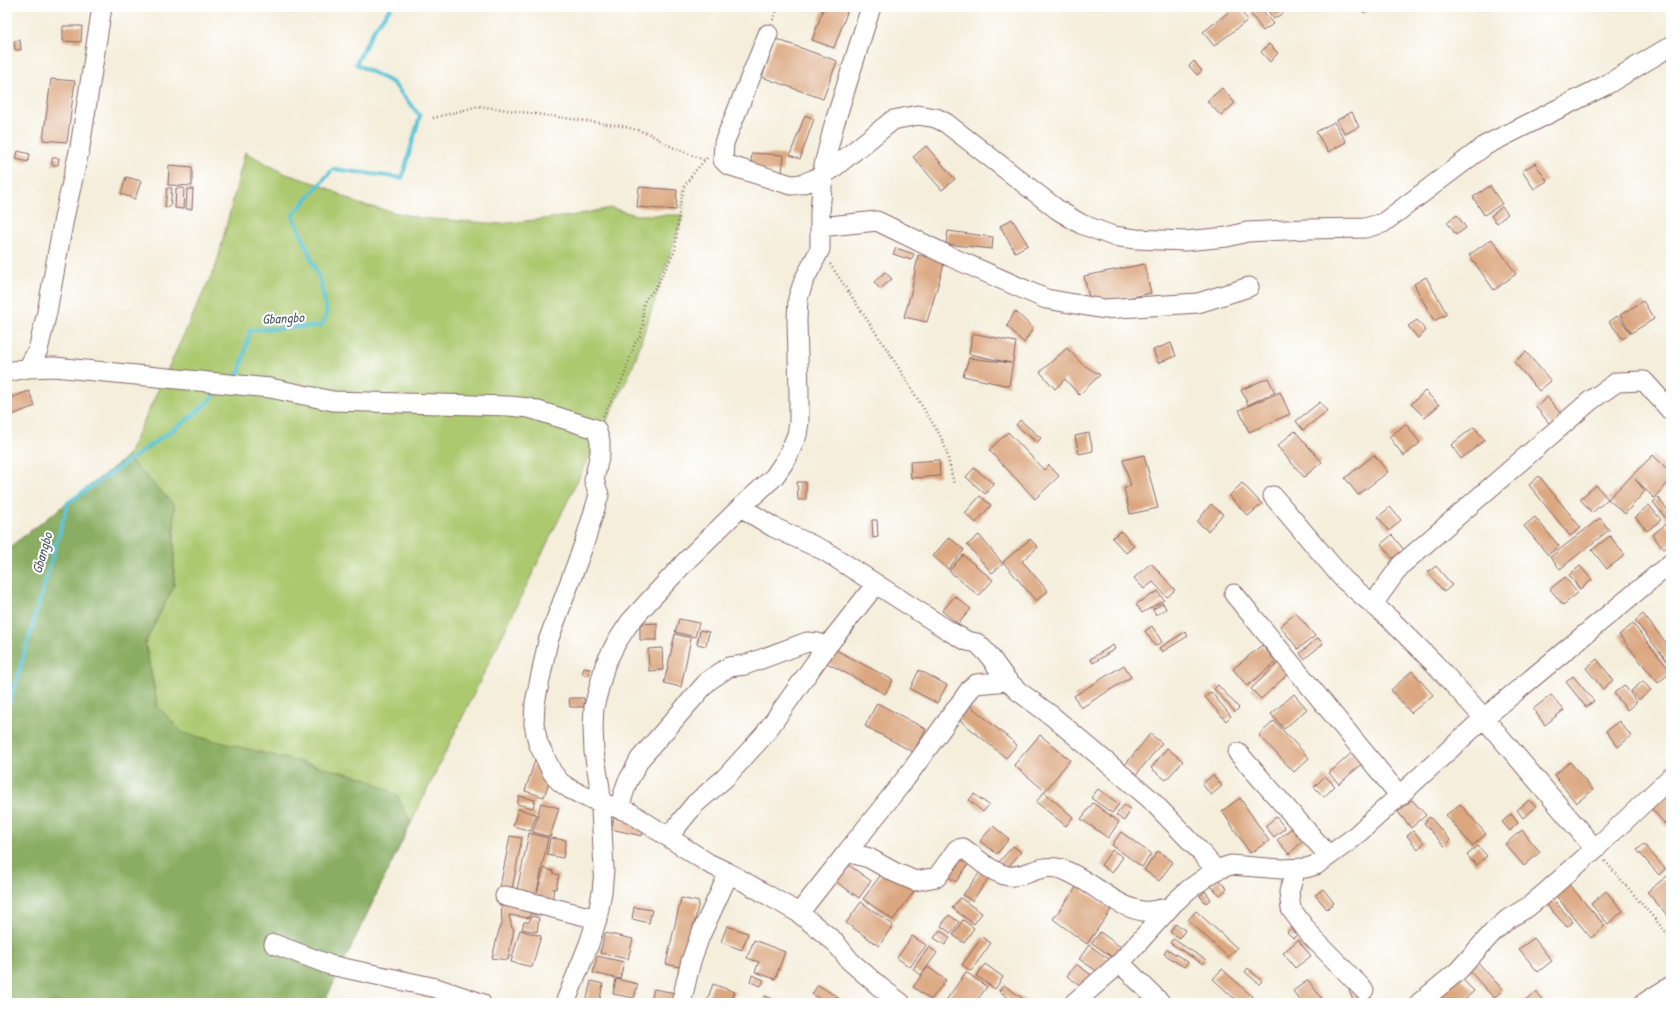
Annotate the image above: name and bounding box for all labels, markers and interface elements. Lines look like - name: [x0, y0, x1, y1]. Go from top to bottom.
- water label: Gbangbo: [262, 307, 306, 329]
- water label: Gbangbo: [27, 529, 58, 576]

